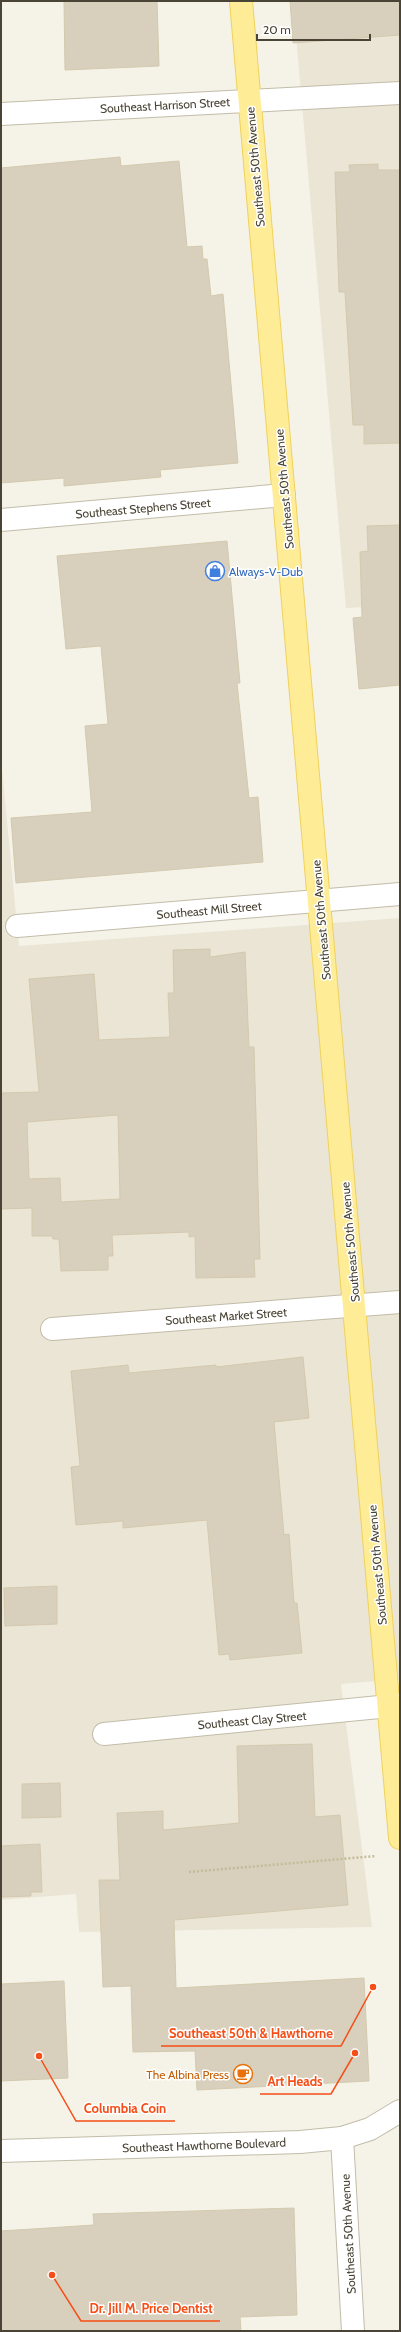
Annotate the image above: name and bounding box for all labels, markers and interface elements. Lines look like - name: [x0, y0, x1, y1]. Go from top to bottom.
- scale bar: [257, 16, 370, 42]
- text: 20 m: [263, 22, 291, 37]
- street label: Southeast Harrison Street: [100, 94, 230, 116]
- street label: Southeast 50th Avenue: [242, 106, 268, 228]
- street label: Southeast 50th Avenue: [271, 428, 297, 550]
- street label: Southeast Stephens Street: [75, 495, 211, 521]
- shop icon: Always-V-Dub: [204, 560, 226, 582]
- place label: Always-V-Dub: [229, 564, 303, 579]
- street label: Southeast 50th Avenue: [308, 859, 334, 981]
- street label: Southeast Mill Street: [156, 898, 262, 922]
- street label: Southeast 50th Avenue: [337, 1181, 363, 1303]
- street label: Southeast Market Street: [165, 1304, 287, 1328]
- street label: Southeast 50th Avenue: [364, 1504, 390, 1626]
- street label: Southeast Clay Street: [197, 1708, 307, 1732]
- callout: Southeast 50th & Hawthorne: [161, 2021, 341, 2046]
- text: Southeast 50th & Hawthorne: [169, 2025, 333, 2041]
- cafe icon: The Albina Press: [232, 2063, 254, 2085]
- place label: The Albina Press: [146, 2067, 229, 2082]
- callout: Art Heads: [260, 2069, 331, 2094]
- text: Art Heads: [267, 2073, 323, 2089]
- callout: Columbia Coin: [76, 2096, 175, 2121]
- text: Columbia Coin: [84, 2100, 166, 2116]
- street label: Southeast Hawthorne Boulevard: [122, 2135, 286, 2155]
- street label: Southeast 50th Avenue: [337, 2174, 359, 2294]
- callout: Dr. Jill M. Price Dentist: [81, 2296, 220, 2321]
- text: Dr. Jill M. Price Dentist: [89, 2300, 213, 2316]

